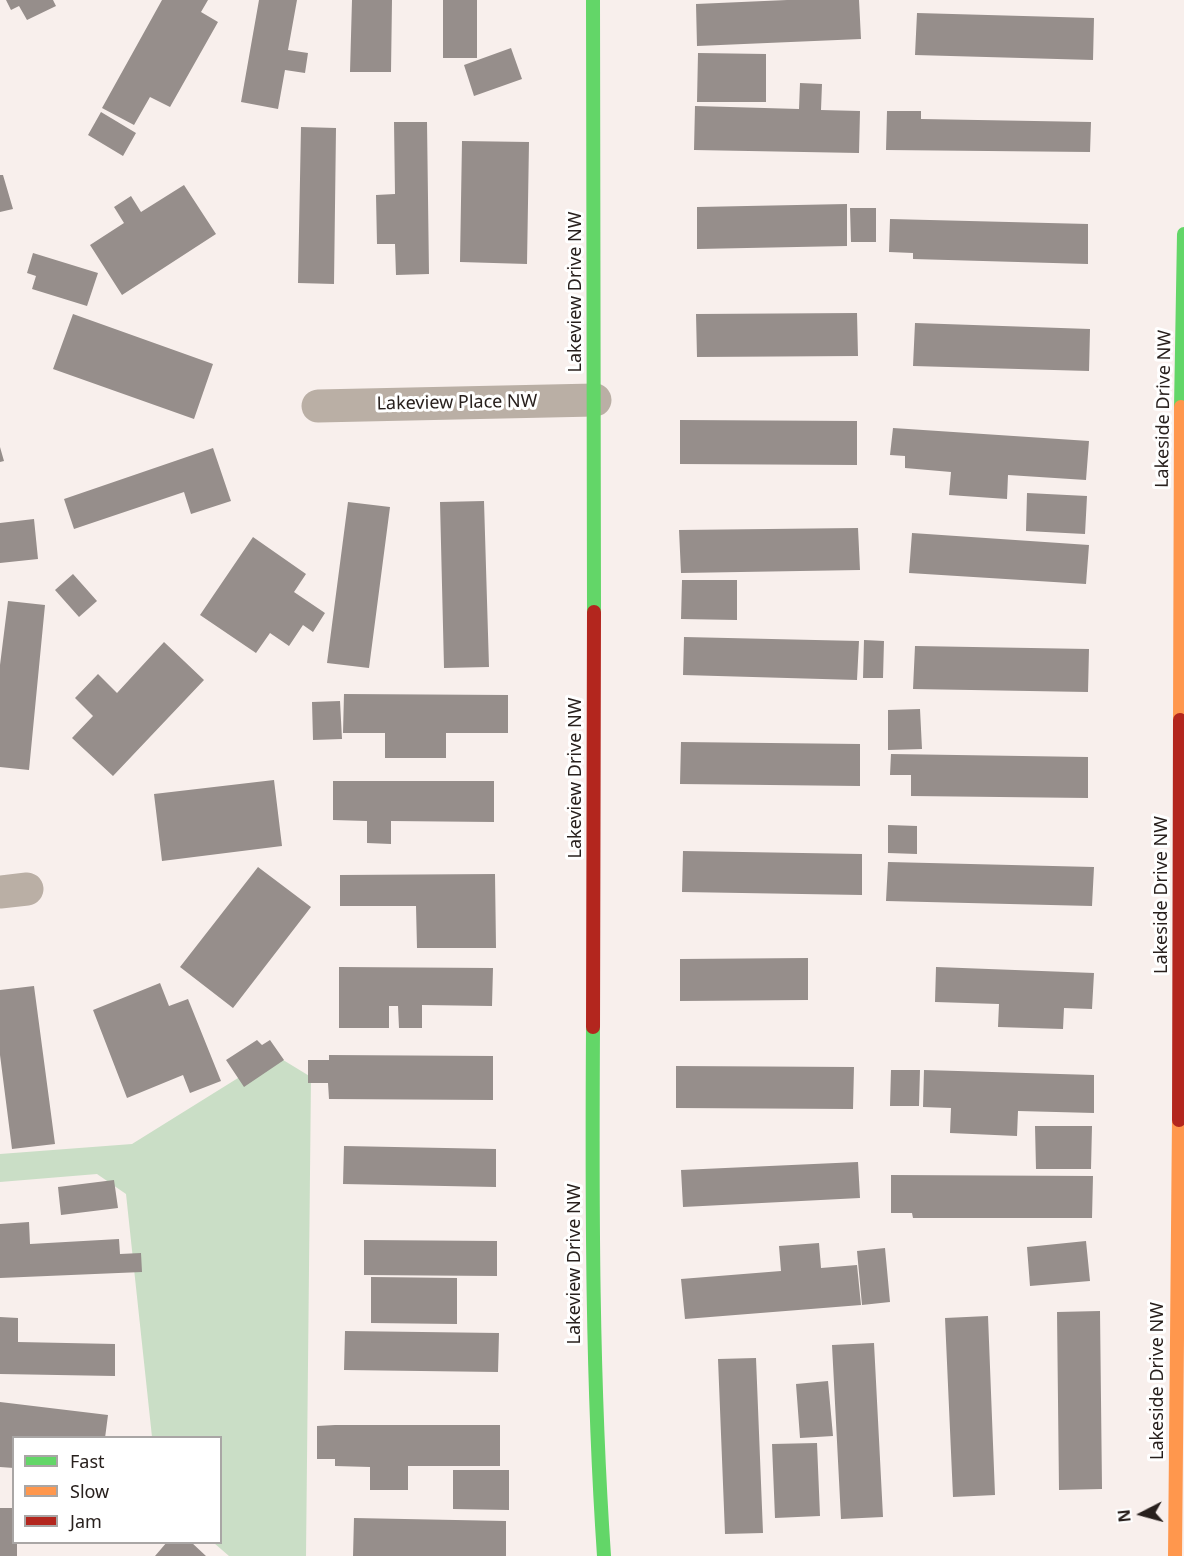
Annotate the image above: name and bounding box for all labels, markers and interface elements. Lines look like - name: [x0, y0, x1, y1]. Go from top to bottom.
- street label: Lakeview Drive NW: [565, 212, 587, 372]
- street label: Lakeside Drive NW: [1152, 330, 1176, 488]
- street label: Lakeview Place NW: [376, 391, 538, 415]
- street label: Lakeview Drive NW: [565, 698, 587, 858]
- street label: Lakeside Drive NW: [1151, 816, 1173, 974]
- street label: Lakeview Drive NW: [564, 1184, 586, 1344]
- street label: Lakeside Drive NW: [1147, 1302, 1169, 1460]
- legend: [12, 1436, 222, 1544]
- text: Fast: [70, 1449, 105, 1473]
- text: Slow: [70, 1479, 109, 1503]
- north arrow: [1112, 1484, 1172, 1544]
- text: N: [1112, 1508, 1136, 1524]
- text: Jam: [70, 1509, 102, 1533]

